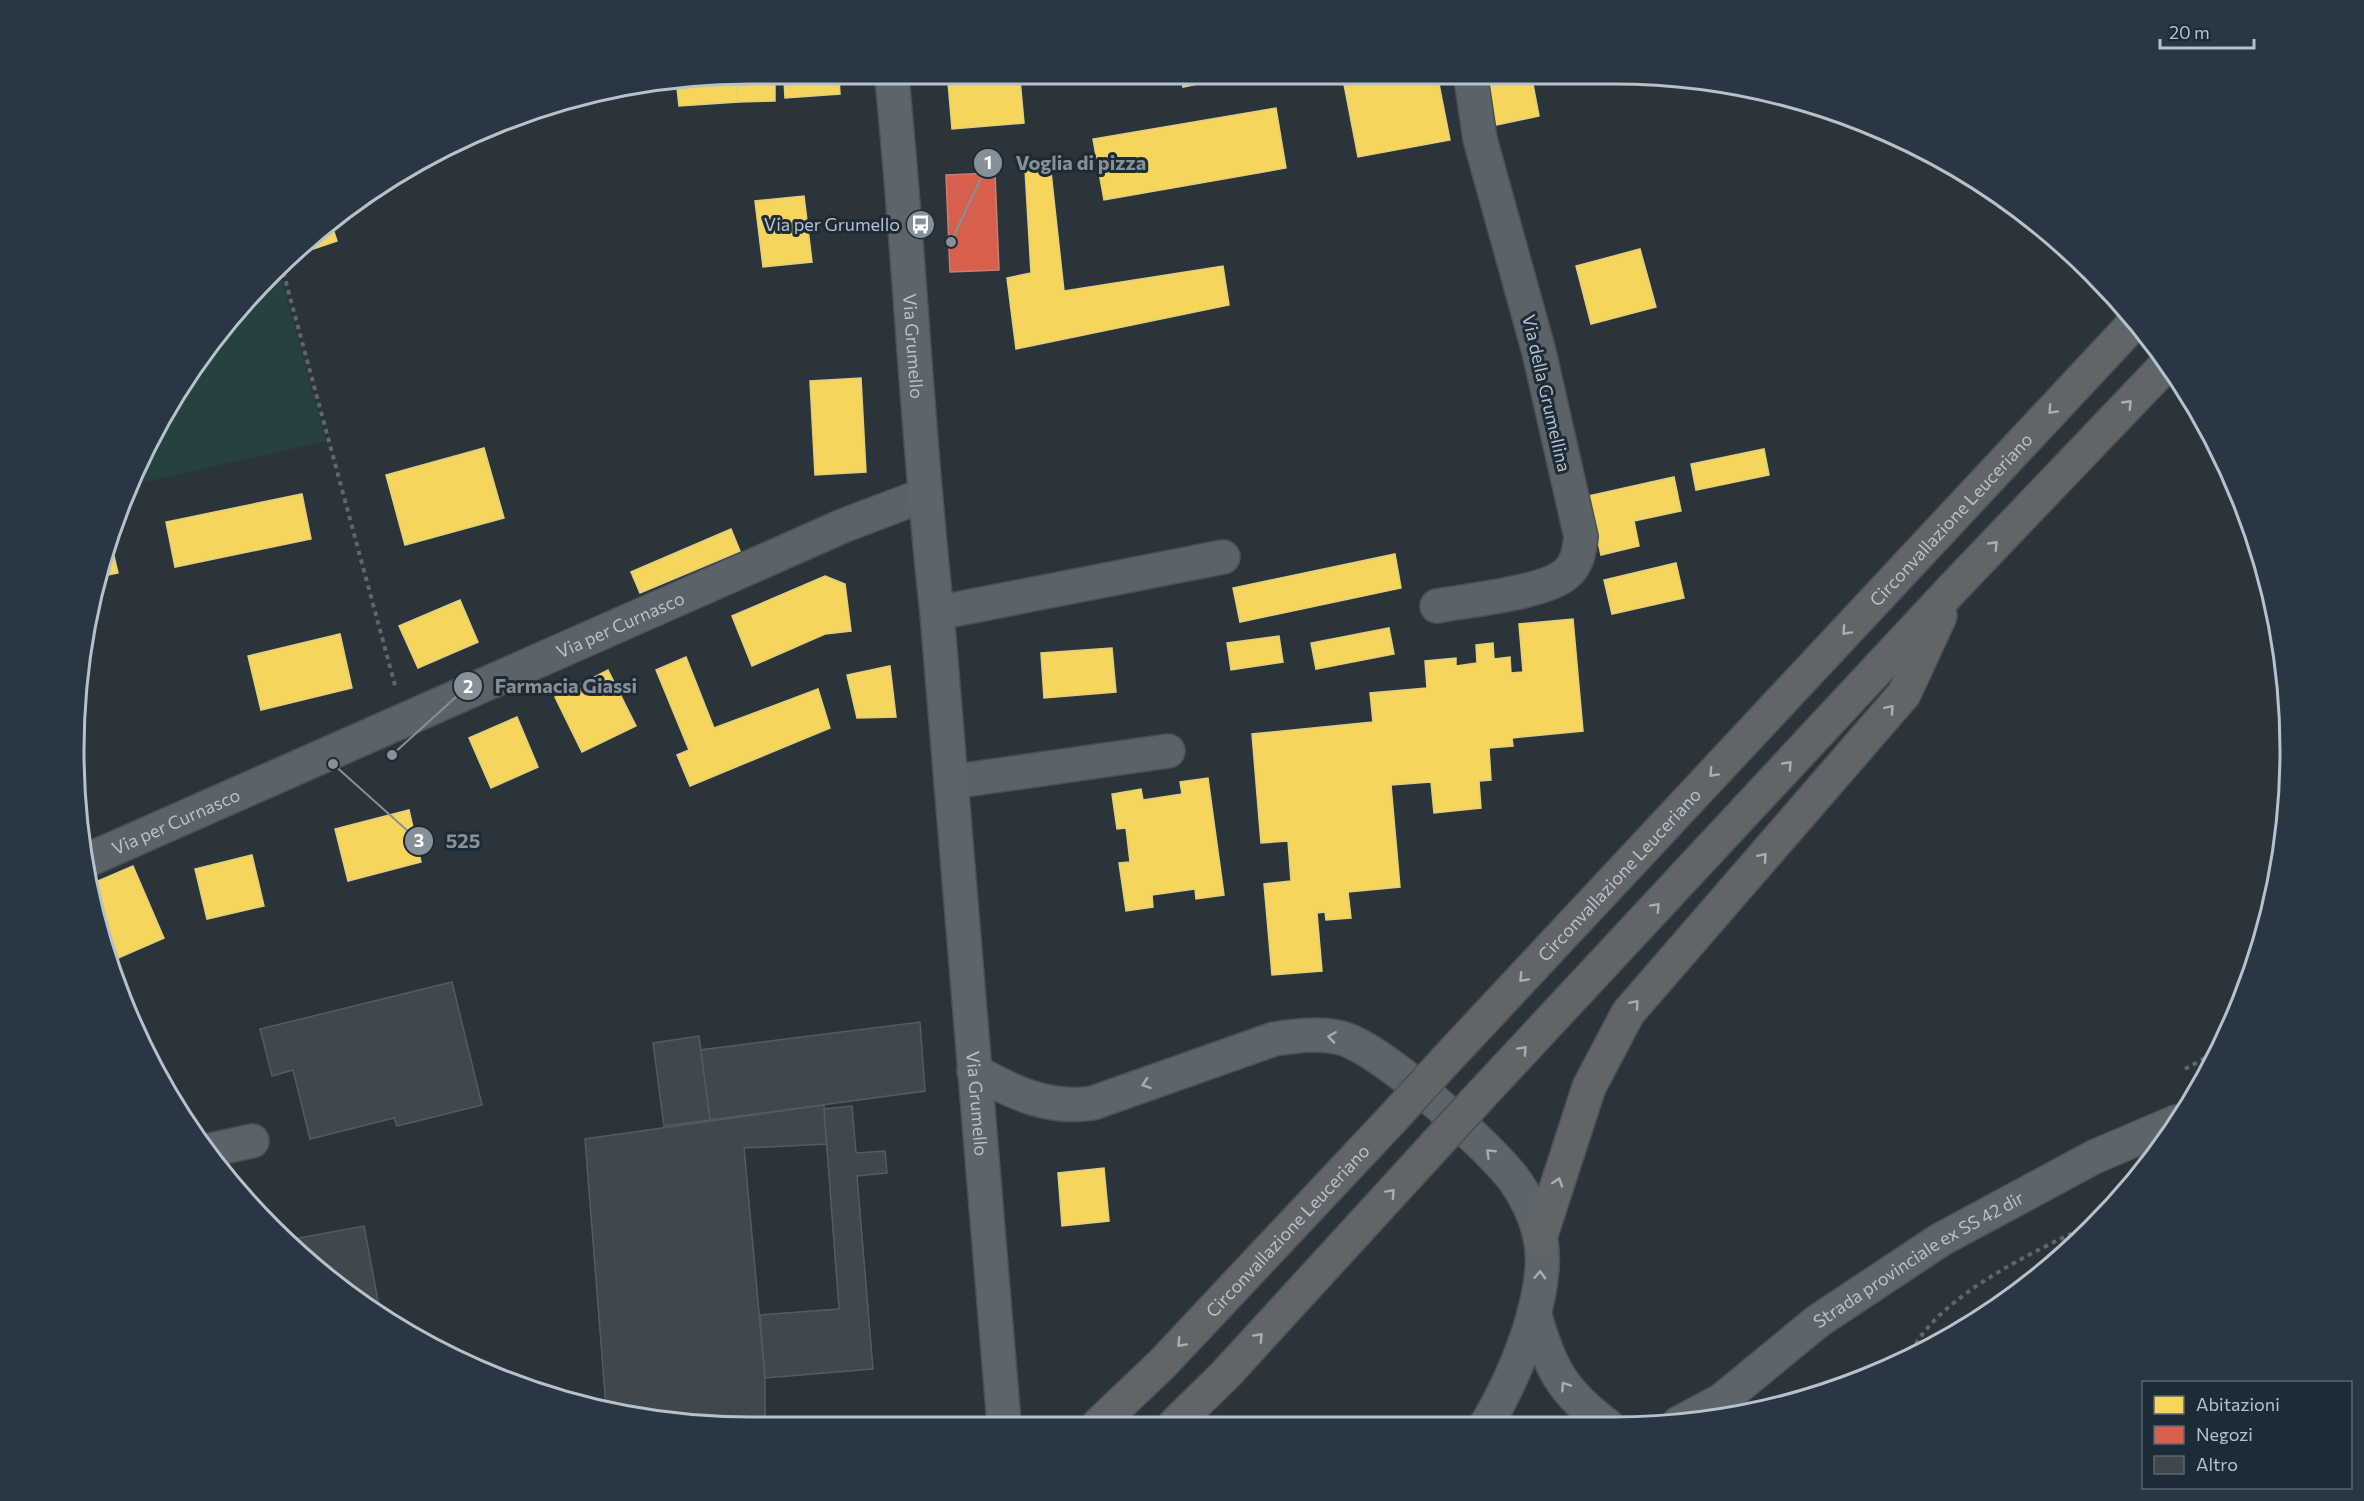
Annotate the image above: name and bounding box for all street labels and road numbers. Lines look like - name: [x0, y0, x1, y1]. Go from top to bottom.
- street label: Via Grumello: [899, 293, 929, 400]
- street label: Via della Grumellina: [1518, 312, 1576, 474]
- street label: Circonvallazione Leuceriano: [1865, 428, 2037, 611]
- street label: Via per Curnasco: [553, 587, 688, 662]
- street label: Via per Curnasco: [108, 783, 243, 859]
- street label: Circonvallazione Leuceriano: [1533, 783, 1705, 966]
- street label: Via Grumello: [962, 1050, 993, 1157]
- street label: Circonvallazione Leuceriano: [1201, 1140, 1374, 1322]
- street label: Strada provinciale ex SS 42 dir: [1809, 1186, 2027, 1332]

